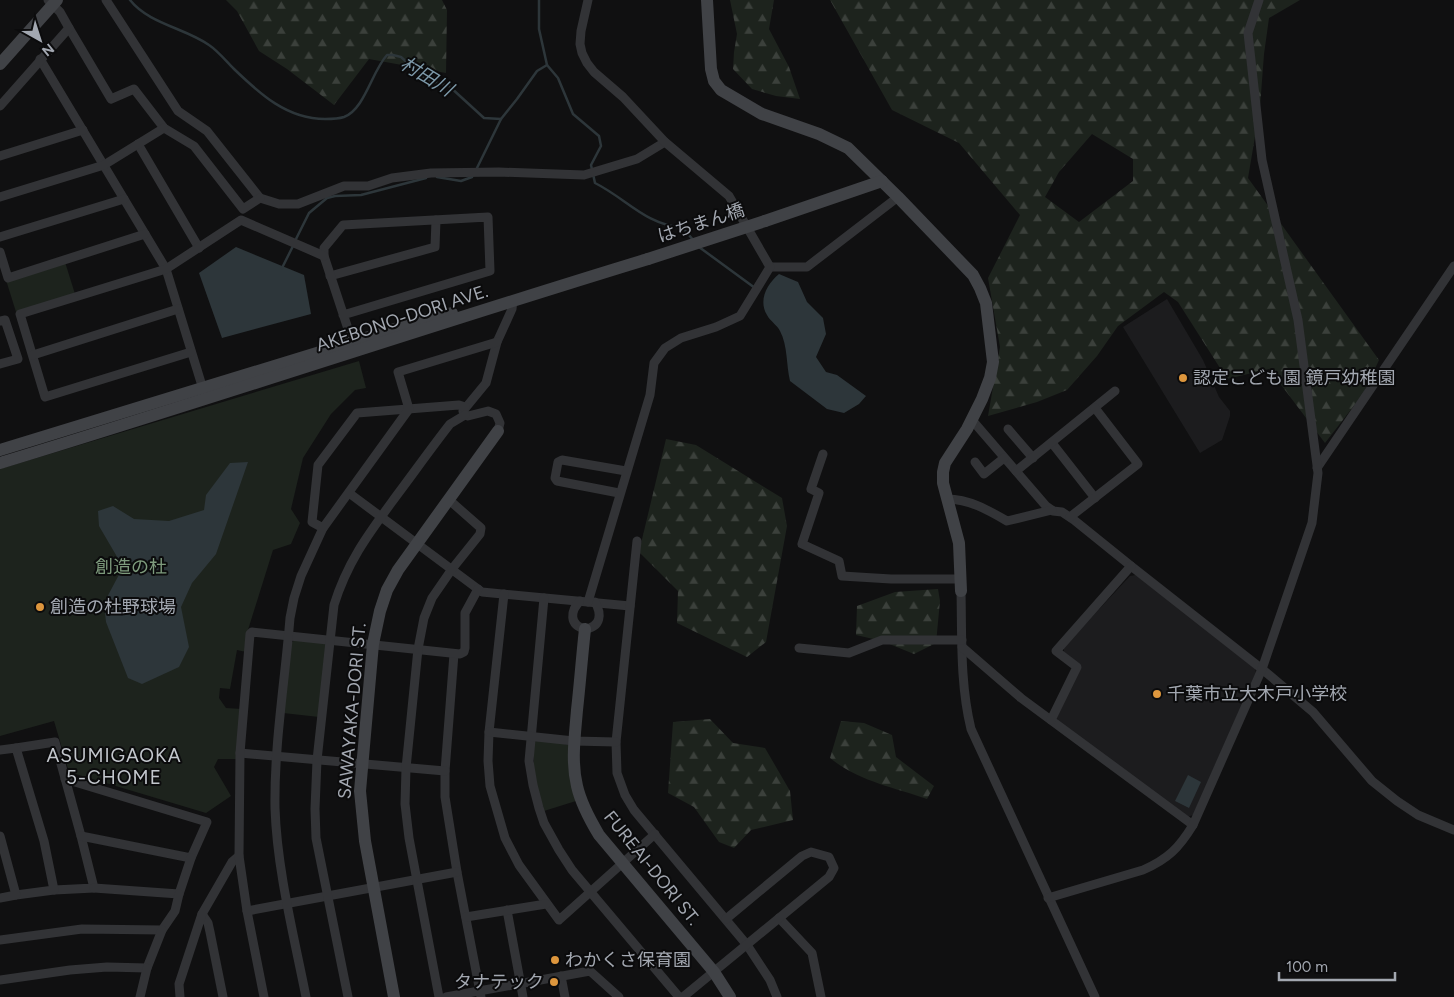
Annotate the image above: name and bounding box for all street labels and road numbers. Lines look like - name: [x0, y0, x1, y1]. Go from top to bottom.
- street label: はちまん橋: [655, 199, 747, 247]
- street label: AKEBONO-DORI AVE.: [313, 280, 491, 356]
- street label: SAWAYAKA-DORI ST.: [333, 622, 371, 800]
- street label: FUREAI-DORI ST.: [599, 806, 705, 930]

